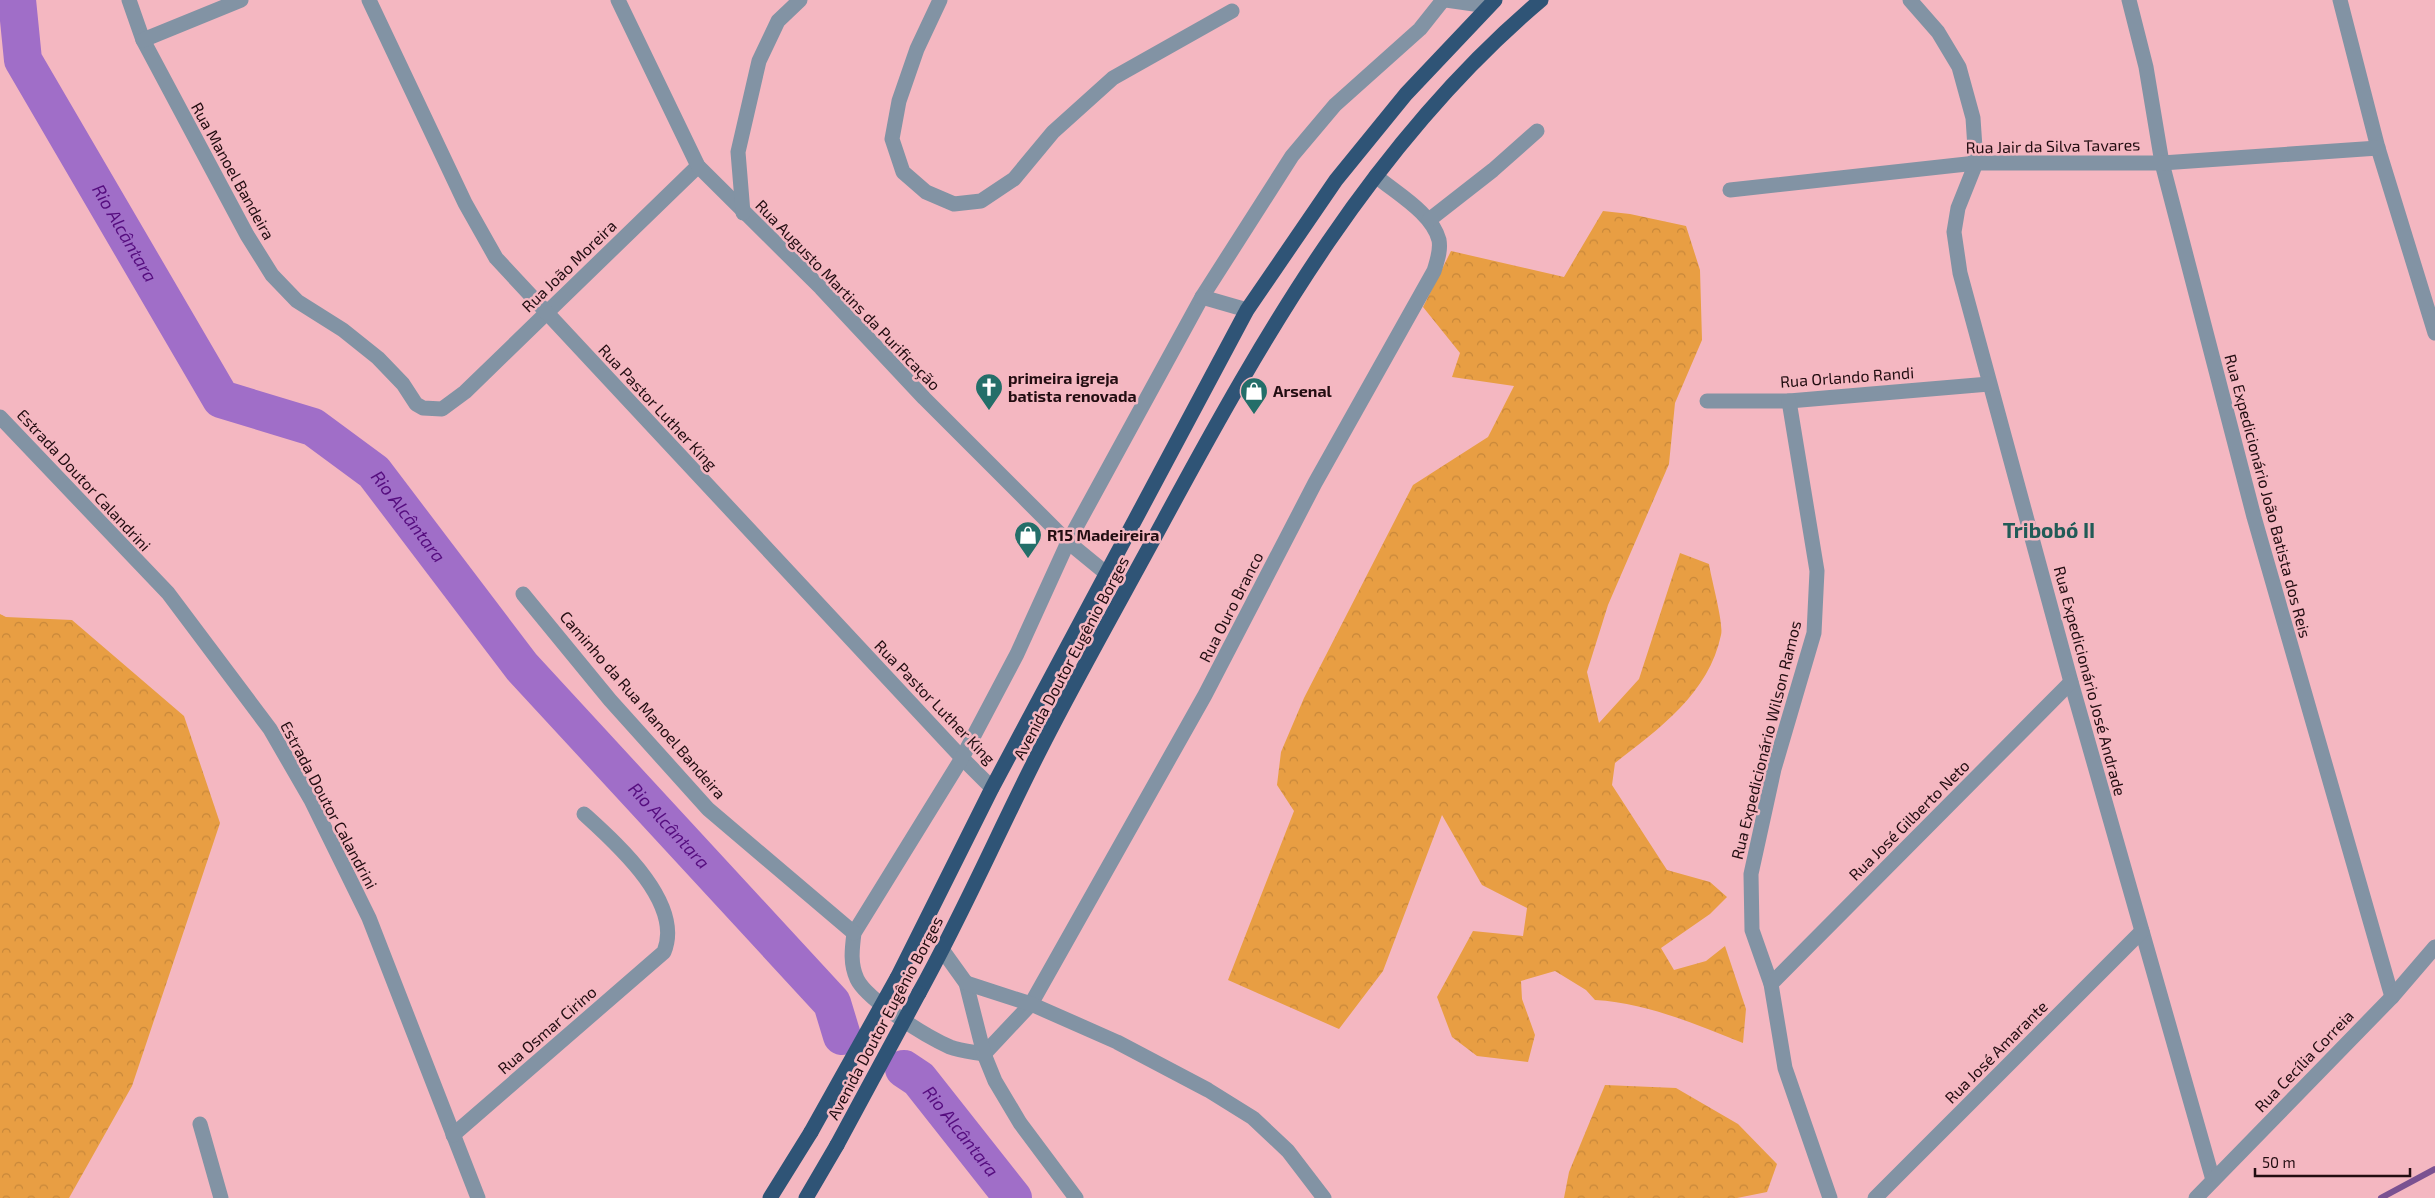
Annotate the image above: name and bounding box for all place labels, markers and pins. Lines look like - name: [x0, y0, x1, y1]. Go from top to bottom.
- place label: primeira igreja batista renovada: [1008, 368, 1137, 405]
- church icon: primeira igreja batista renovada: [974, 372, 1004, 411]
- shop icon: Arsenal: [1239, 376, 1269, 415]
- place label: Arsenal: [1273, 381, 1333, 400]
- shop icon: R15 Madeireira: [1013, 520, 1043, 559]
- place label: R15 Madeireira: [1047, 525, 1159, 544]

